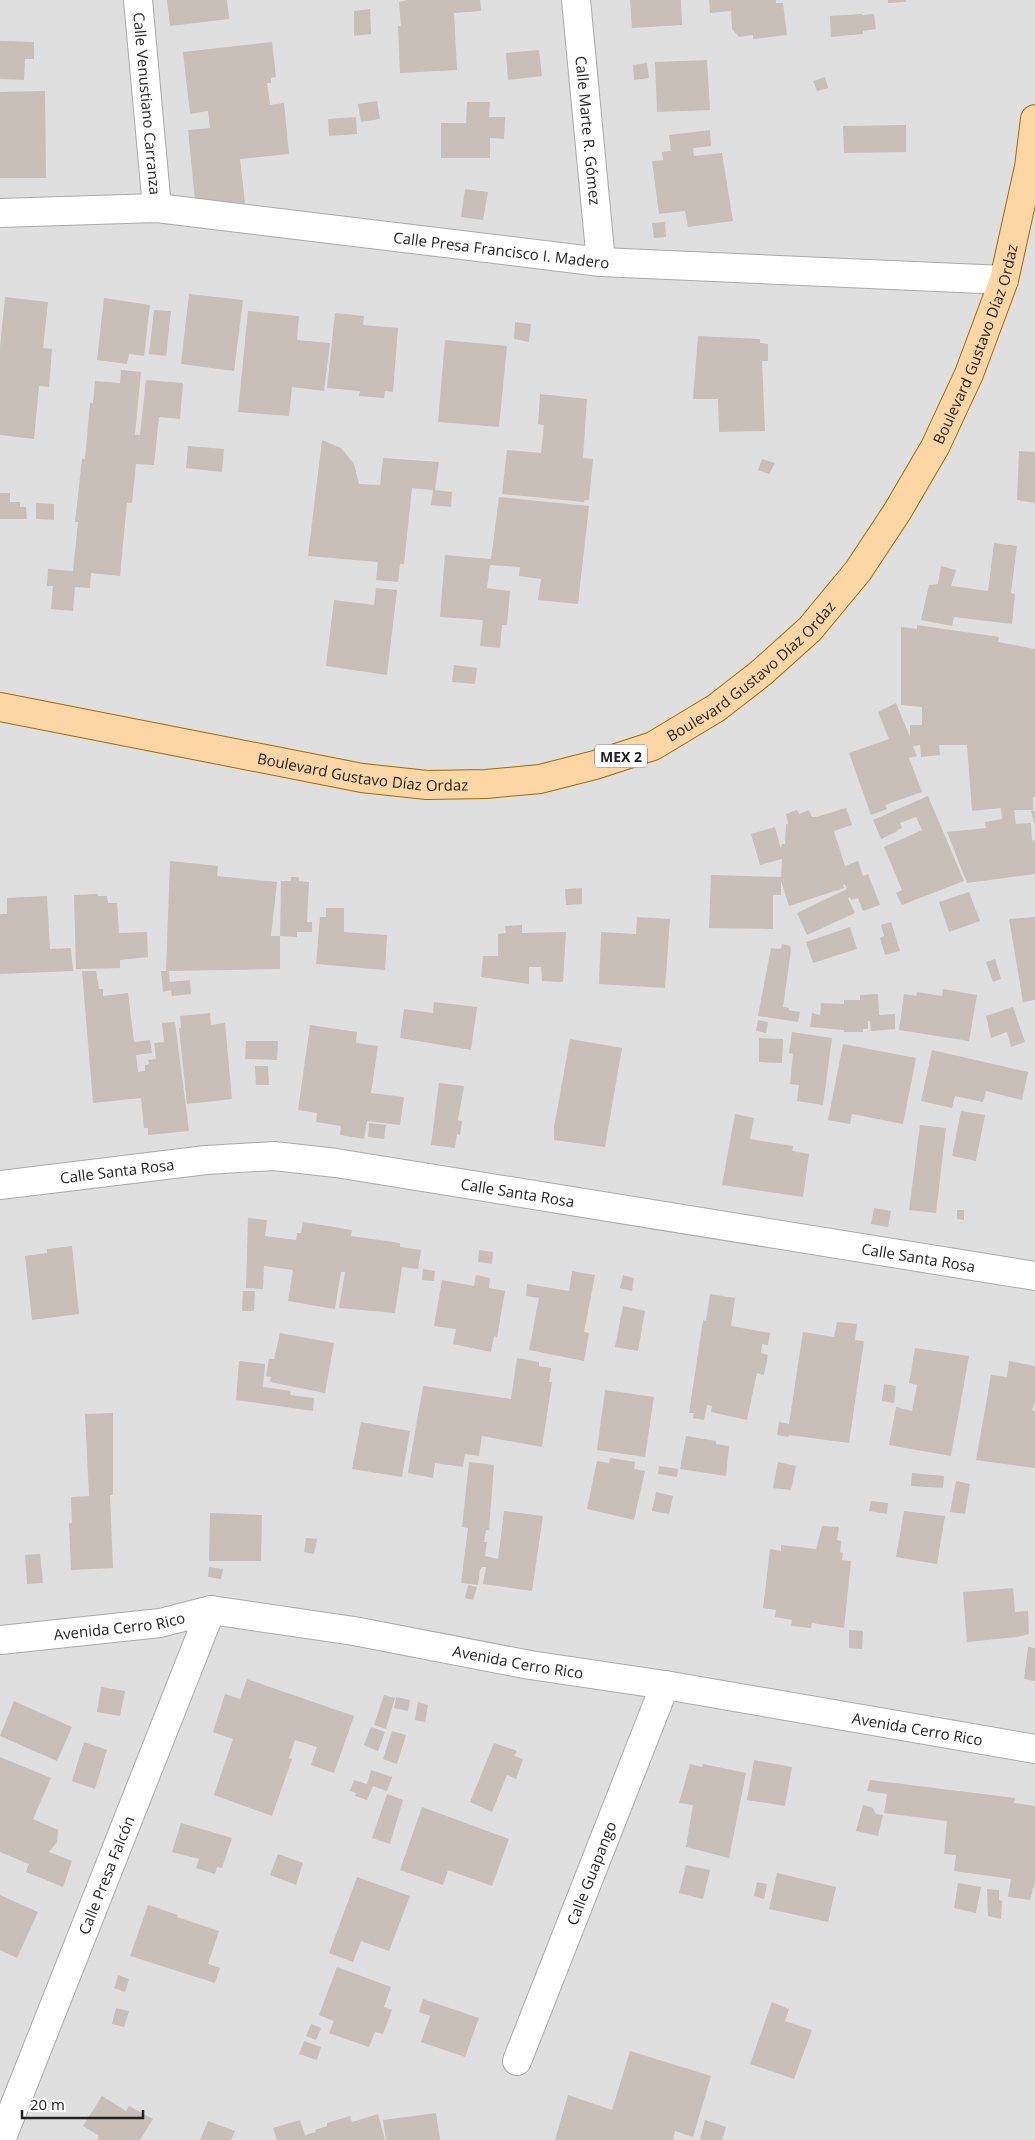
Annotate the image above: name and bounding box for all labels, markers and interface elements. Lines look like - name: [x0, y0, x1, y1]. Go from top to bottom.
- street label: Calle Venustiano Carranza: [129, 11, 166, 196]
- street label: Calle Marte R. Gómez: [571, 55, 606, 206]
- street label: Calle Presa Francisco I. Madero: [392, 227, 610, 272]
- street label: Boulevard Gustavo Díaz Ordaz: [928, 242, 1022, 447]
- street label: Boulevard Gustavo Díaz Ordaz: [663, 597, 839, 746]
- road number: MEX 2: [595, 744, 647, 768]
- street label: Boulevard Gustavo Díaz Ordaz: [256, 748, 468, 795]
- street label: Calle Santa Rosa: [59, 1154, 175, 1188]
- street label: Calle Santa Rosa: [459, 1173, 576, 1211]
- street label: Calle Santa Rosa: [860, 1238, 977, 1276]
- street label: Avenida Cerro Rico: [53, 1607, 187, 1644]
- street label: Avenida Cerro Rico: [451, 1640, 585, 1683]
- street label: Avenida Cerro Rico: [851, 1708, 984, 1750]
- street label: Calle Presa Falcón: [73, 1813, 138, 1937]
- street label: Calle Guapango: [562, 1818, 620, 1928]
- scale bar: [22, 2088, 144, 2120]
- text: 20 m: [30, 2094, 65, 2114]

